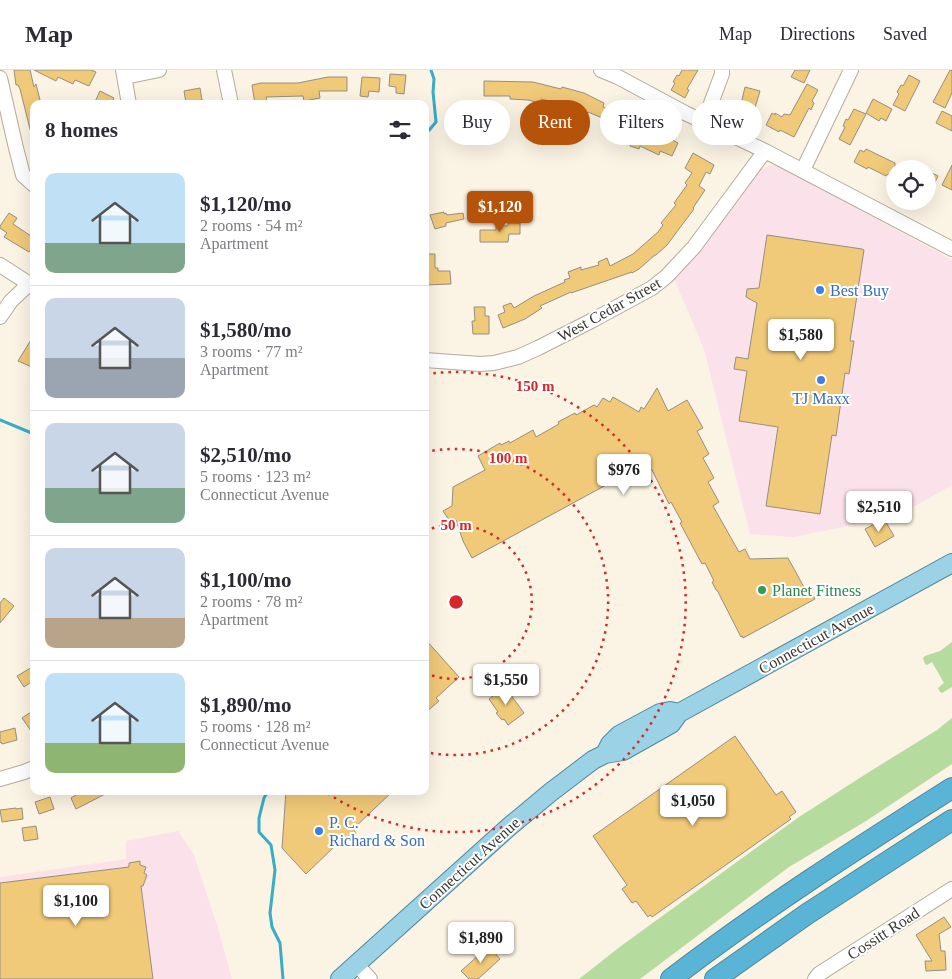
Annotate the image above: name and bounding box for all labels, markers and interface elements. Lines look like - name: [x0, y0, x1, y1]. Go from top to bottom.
- text: Map: [25, 21, 73, 47]
- text: Map: [719, 24, 752, 44]
- text: Directions: [780, 24, 855, 44]
- text: Saved: [883, 24, 927, 44]
- chip: Buy: [444, 100, 510, 145]
- chip: Rent: [520, 100, 590, 145]
- chip: Filters: [600, 100, 682, 145]
- chip: New: [692, 100, 762, 145]
- icon: filters: [386, 116, 414, 144]
- text: 8 homes: [45, 118, 118, 142]
- map controls: [886, 160, 936, 210]
- button: locate: [886, 160, 936, 210]
- pin: $1,120: [459, 190, 541, 233]
- text: $1,120/mo: [200, 192, 292, 216]
- icon: home: [85, 193, 145, 253]
- text: $1,120: [478, 198, 522, 215]
- text: 2 rooms · 54 m²: [200, 217, 303, 234]
- text: Apartment: [200, 235, 268, 252]
- street label: West Cedar Street: [555, 274, 664, 345]
- place label: Best Buy: [830, 282, 889, 300]
- marker: Best Buy: [814, 284, 826, 296]
- icon: home: [85, 318, 145, 378]
- text: $1,580/mo: [200, 318, 292, 342]
- pin: $1,580: [760, 318, 842, 361]
- text: $1,580: [779, 326, 823, 343]
- text: 3 rooms · 77 m²: [200, 343, 303, 360]
- text: Apartment: [200, 361, 268, 378]
- marker: TJ Maxx: [815, 374, 827, 386]
- text: 150 m: [516, 378, 555, 394]
- place label: TJ Maxx: [792, 390, 850, 407]
- icon: home: [85, 443, 145, 503]
- text: $2,510/mo: [200, 443, 292, 467]
- text: 100 m: [489, 450, 528, 466]
- pin: $976: [594, 454, 654, 496]
- text: $976: [608, 461, 640, 478]
- text: 5 rooms · 123 m²: [200, 468, 311, 485]
- text: Connecticut Avenue: [200, 486, 329, 503]
- pin: $2,510: [838, 490, 920, 533]
- text: $2,510: [857, 498, 901, 515]
- text: 50 m: [440, 517, 472, 533]
- icon: home: [85, 568, 145, 628]
- text: $1,100/mo: [200, 568, 292, 592]
- place label: Planet Fitness: [772, 582, 861, 599]
- marker: Planet Fitness: [756, 584, 768, 596]
- text: 2 rooms · 78 m²: [200, 593, 303, 610]
- centre of rings: [447, 593, 465, 611]
- street label: Connecticut Avenue: [756, 600, 877, 677]
- text: Apartment: [200, 611, 268, 628]
- pin: $1,550: [465, 664, 547, 706]
- text: $1,550: [484, 671, 528, 688]
- icon: home: [85, 693, 145, 753]
- text: $1,890/mo: [200, 693, 292, 717]
- text: 5 rooms · 128 m²: [200, 718, 311, 735]
- text: Connecticut Avenue: [200, 736, 329, 753]
- pin: $1,050: [652, 784, 734, 827]
- text: $1,050: [671, 792, 715, 809]
- place label: P. C. Richard & Son: [329, 814, 425, 849]
- street label: Connecticut Avenue: [416, 814, 523, 913]
- marker: P. C. Richard & Son: [313, 825, 325, 837]
- pin: $1,100: [35, 884, 117, 927]
- text: $1,100: [54, 892, 98, 909]
- street label: Cossitt Road: [844, 904, 922, 963]
- pin: $1,890: [440, 922, 522, 964]
- text: $1,890: [459, 929, 503, 946]

